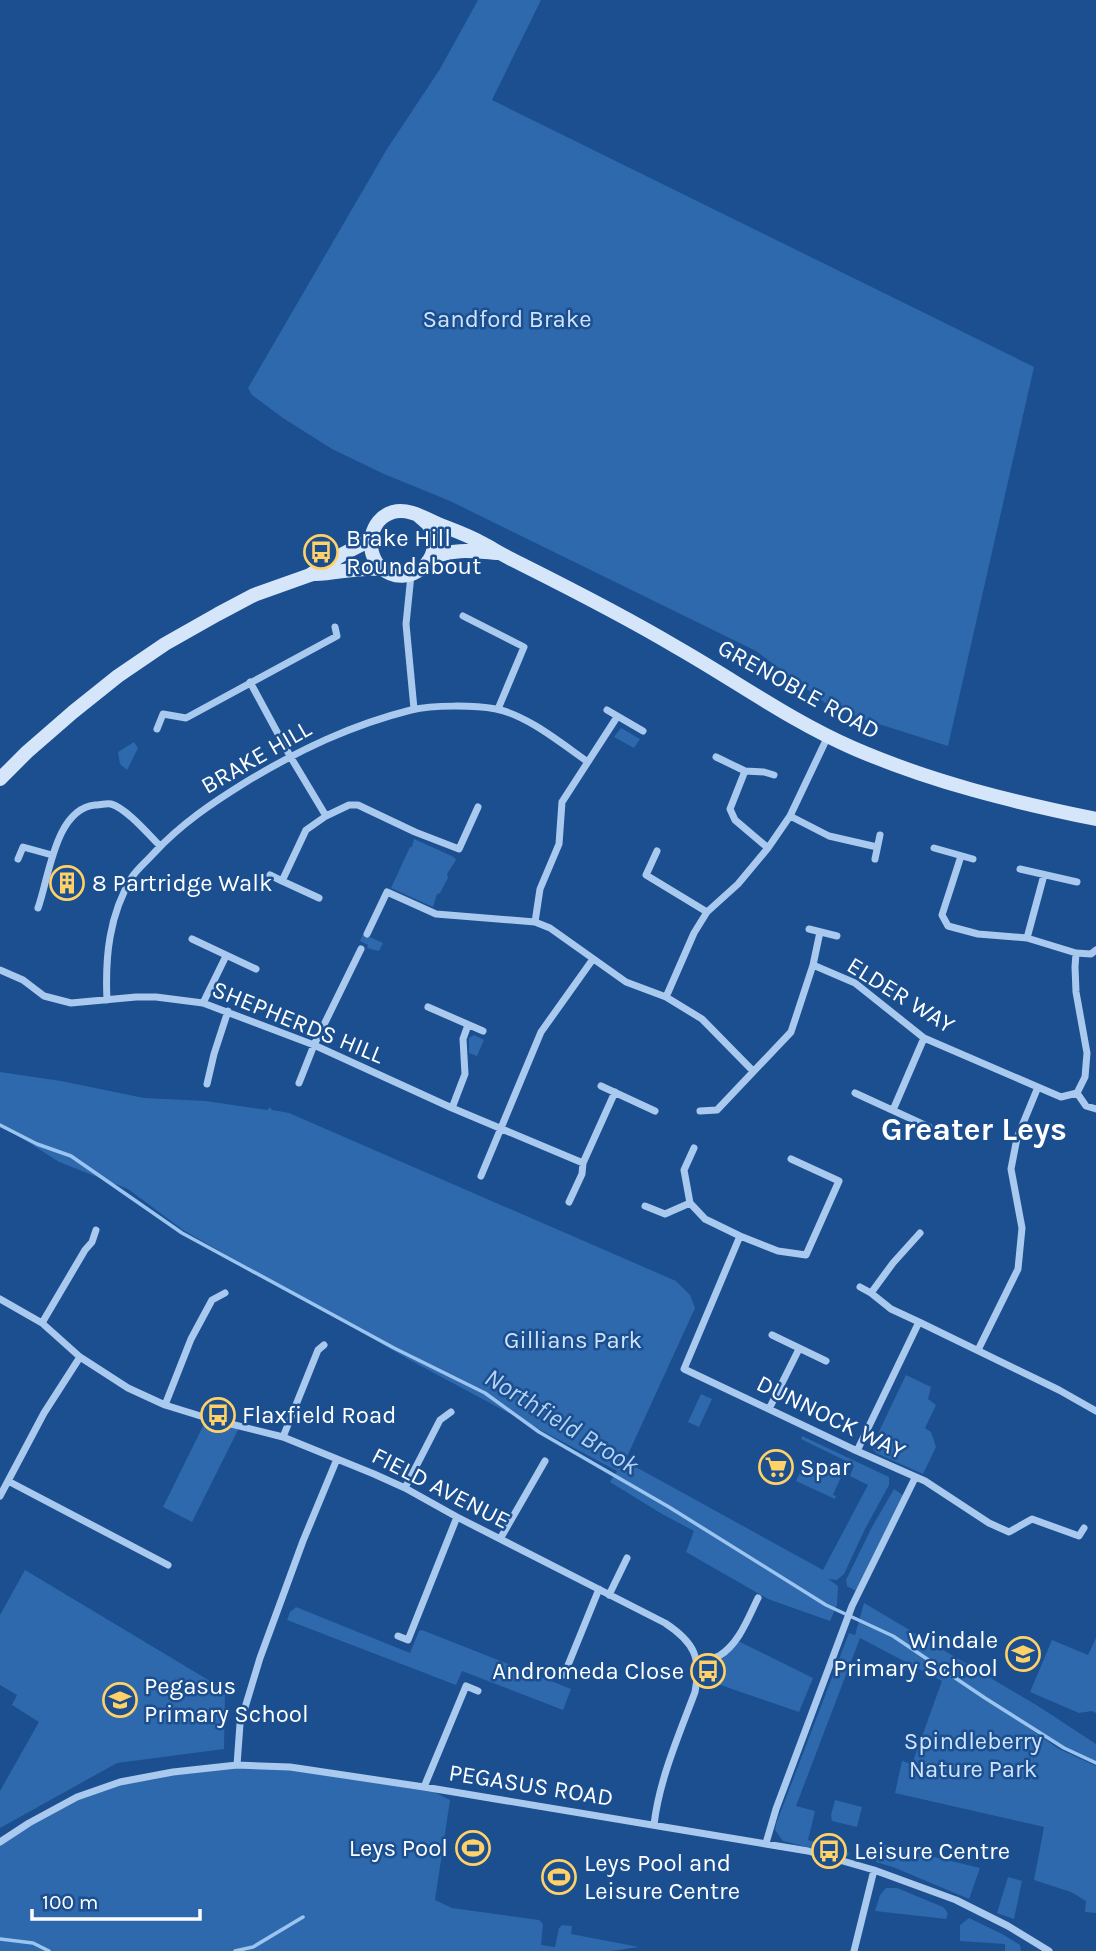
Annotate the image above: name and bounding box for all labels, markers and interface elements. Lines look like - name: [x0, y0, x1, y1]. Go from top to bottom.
- park label: Sandford Brake: [422, 305, 592, 333]
- place label: Brake Hill Roundabout: [346, 524, 481, 580]
- bus stop icon: Brake Hill Roundabout: [302, 533, 340, 571]
- street label: GRENOBLE ROAD: [713, 633, 885, 745]
- street label: BRAKE HILL: [196, 714, 317, 800]
- building icon: 8 Partridge Walk: [48, 864, 86, 902]
- place label: 8 Partridge Walk: [92, 869, 272, 897]
- street label: ELDER WAY: [842, 951, 960, 1039]
- street label: SHEPHERDS HILL: [208, 975, 389, 1070]
- district label: Greater Leys: [881, 1111, 1067, 1148]
- park label: Gillians Park: [504, 1326, 642, 1354]
- water label: Northfield Brook: [479, 1362, 645, 1482]
- street label: DUNNOCK WAY: [752, 1369, 910, 1465]
- bus stop icon: Flaxfield Road: [199, 1396, 237, 1434]
- place label: Flaxfield Road: [242, 1401, 396, 1429]
- street label: FIELD AVENUE: [367, 1441, 515, 1535]
- supermarket icon: Spar: [757, 1448, 795, 1486]
- place label: Spar: [800, 1453, 851, 1481]
- place label: Windale Primary School: [833, 1626, 998, 1682]
- school or university icon: Windale Primary School: [1004, 1635, 1042, 1673]
- bus stop icon: Andromeda Close: [689, 1652, 727, 1690]
- place label: Andromeda Close: [492, 1657, 684, 1685]
- place label: Pegasus Primary School: [144, 1672, 309, 1728]
- school or university icon: Pegasus Primary School: [101, 1681, 139, 1719]
- park label: Spindleberry Nature Park: [904, 1727, 1042, 1783]
- street label: PEGASUS ROAD: [447, 1758, 615, 1812]
- sports icon: Leys Pool: [454, 1829, 492, 1867]
- bus stop icon: Leisure Centre: [810, 1832, 848, 1870]
- place label: Leys Pool: [349, 1834, 448, 1862]
- place label: Leisure Centre: [854, 1837, 1010, 1865]
- place label: Leys Pool and Leisure Centre: [584, 1849, 740, 1905]
- sports icon: Leys Pool and Leisure Centre: [540, 1858, 578, 1896]
- scale bar: [32, 1878, 200, 1922]
- text: 100 m: [42, 1890, 99, 1914]

